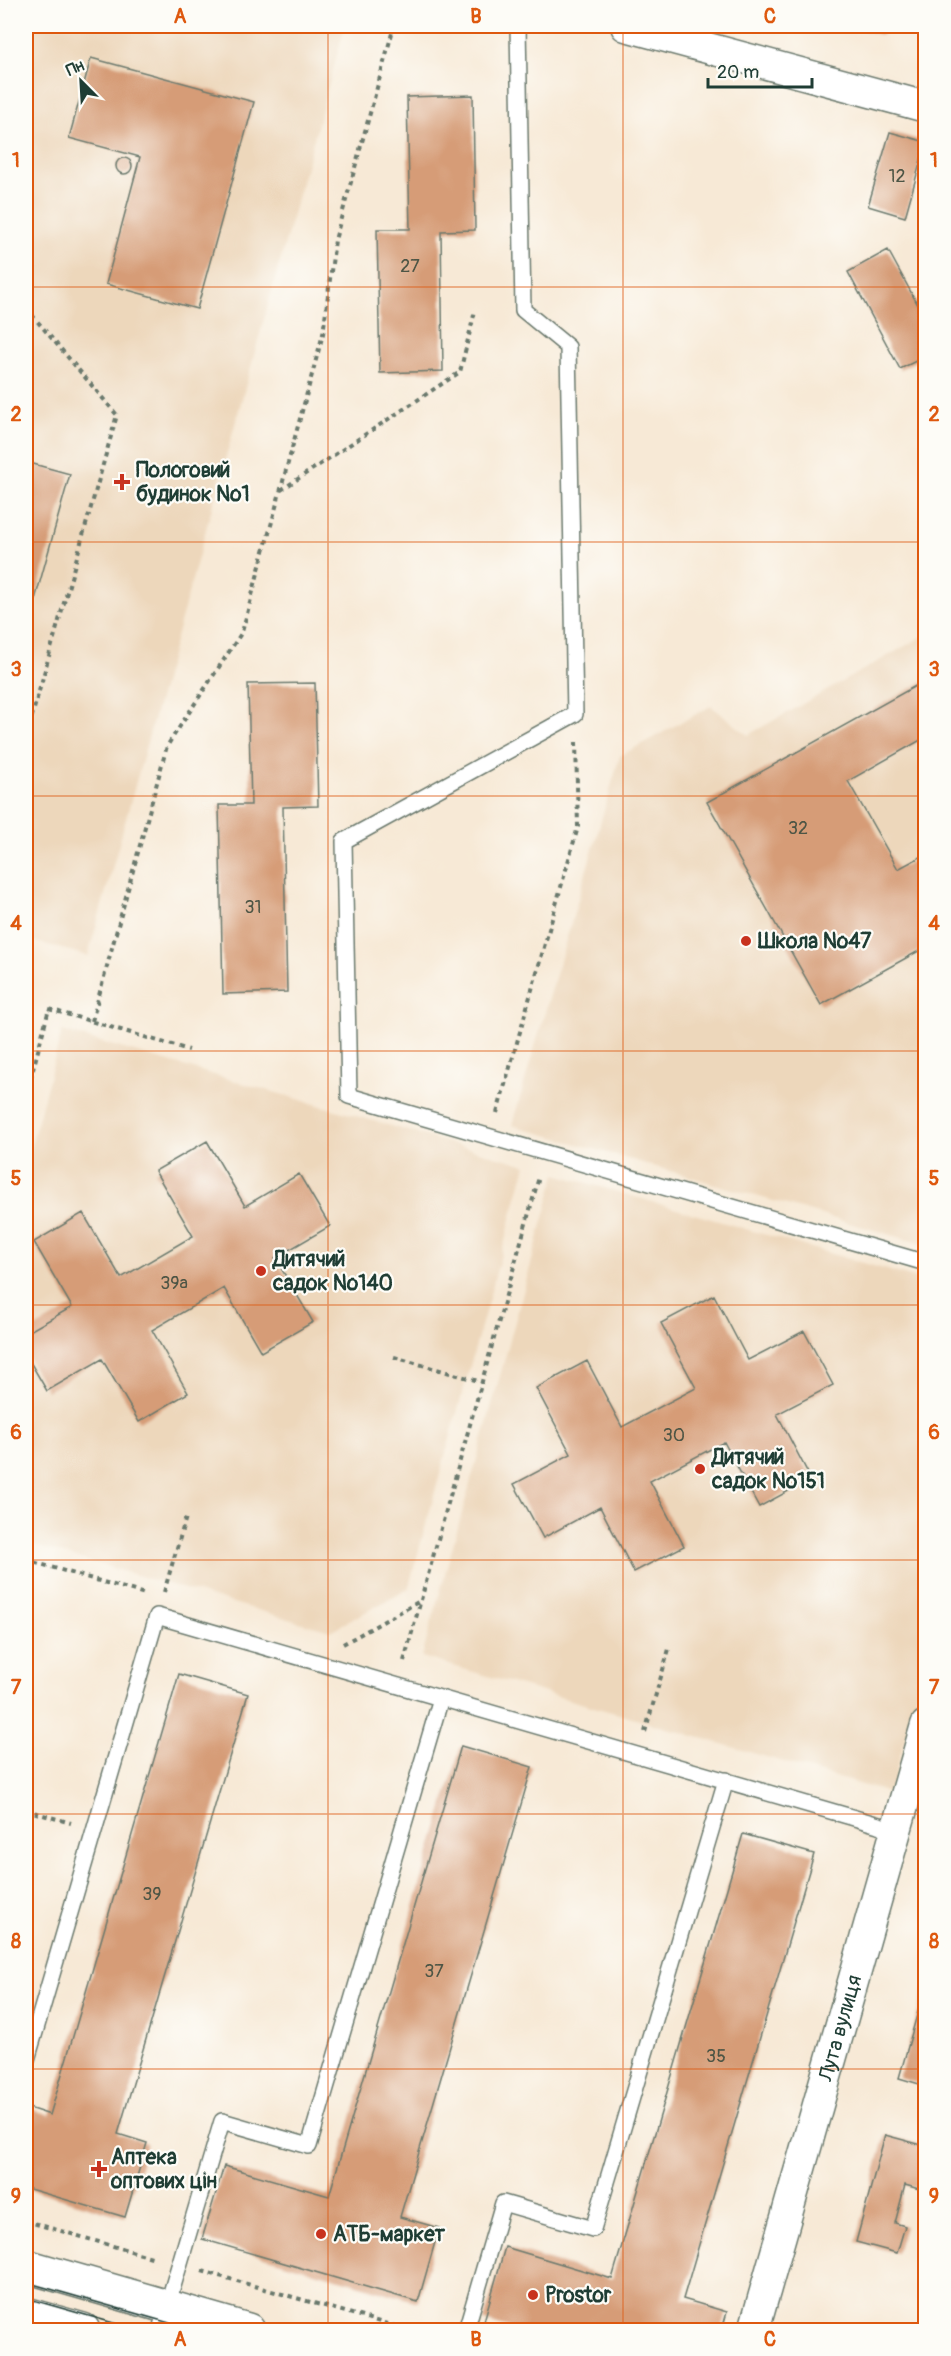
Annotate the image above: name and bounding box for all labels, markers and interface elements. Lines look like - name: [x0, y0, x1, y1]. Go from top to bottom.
- text: A: [174, 4, 187, 29]
- text: B: [470, 4, 482, 29]
- text: C: [764, 4, 776, 29]
- north arrow: [51, 51, 111, 111]
- scale bar: [708, 51, 812, 89]
- text: Пн: [63, 55, 87, 81]
- text: 20 m: [717, 61, 759, 84]
- text: 1: [12, 148, 20, 173]
- text: 1: [930, 148, 938, 173]
- house number: 12: [888, 165, 906, 188]
- house number: 27: [400, 255, 420, 278]
- text: 2: [10, 402, 22, 427]
- text: 2: [928, 402, 940, 427]
- place label: Пологовий будинок №1: [136, 457, 250, 508]
- marker: Пологовий будинок №1: [113, 473, 131, 491]
- text: 3: [10, 657, 22, 682]
- text: 3: [928, 657, 940, 682]
- house number: 32: [788, 817, 808, 840]
- house number: 31: [244, 896, 262, 919]
- text: 4: [10, 911, 22, 936]
- text: 4: [928, 911, 940, 936]
- place label: Школа №47: [757, 928, 872, 955]
- marker: Школа №47: [739, 934, 753, 948]
- text: 5: [11, 1166, 22, 1191]
- text: 5: [929, 1166, 940, 1191]
- place label: Дитячий садок №140: [271, 1246, 393, 1297]
- marker: Дитячий садок №140: [254, 1264, 268, 1278]
- house number: 39а: [160, 1272, 188, 1295]
- text: 6: [10, 1420, 22, 1445]
- text: 6: [928, 1420, 940, 1445]
- house number: 30: [663, 1424, 685, 1447]
- place label: Дитячий садок №151: [710, 1444, 825, 1495]
- marker: Дитячий садок №151: [693, 1462, 707, 1476]
- text: 7: [11, 1675, 22, 1700]
- text: 7: [929, 1675, 940, 1700]
- house number: 39: [142, 1883, 162, 1906]
- text: 8: [11, 1929, 21, 1954]
- text: 8: [929, 1929, 939, 1954]
- house number: 37: [424, 1960, 444, 1983]
- street label: Лута вулиця: [812, 1972, 868, 2085]
- house number: 35: [706, 2045, 726, 2068]
- place label: Аптека оптових цін: [110, 2144, 217, 2195]
- marker: Аптека оптових цін: [92, 2162, 106, 2176]
- text: 9: [11, 2184, 21, 2209]
- text: 9: [929, 2184, 939, 2209]
- place label: АТБ-маркет: [333, 2221, 446, 2248]
- marker: АТБ-маркет: [314, 2227, 328, 2241]
- place label: Prostor: [545, 2282, 612, 2309]
- marker: Prostor: [526, 2288, 540, 2302]
- text: A: [174, 2327, 187, 2352]
- text: B: [470, 2327, 482, 2352]
- text: C: [764, 2327, 776, 2352]

